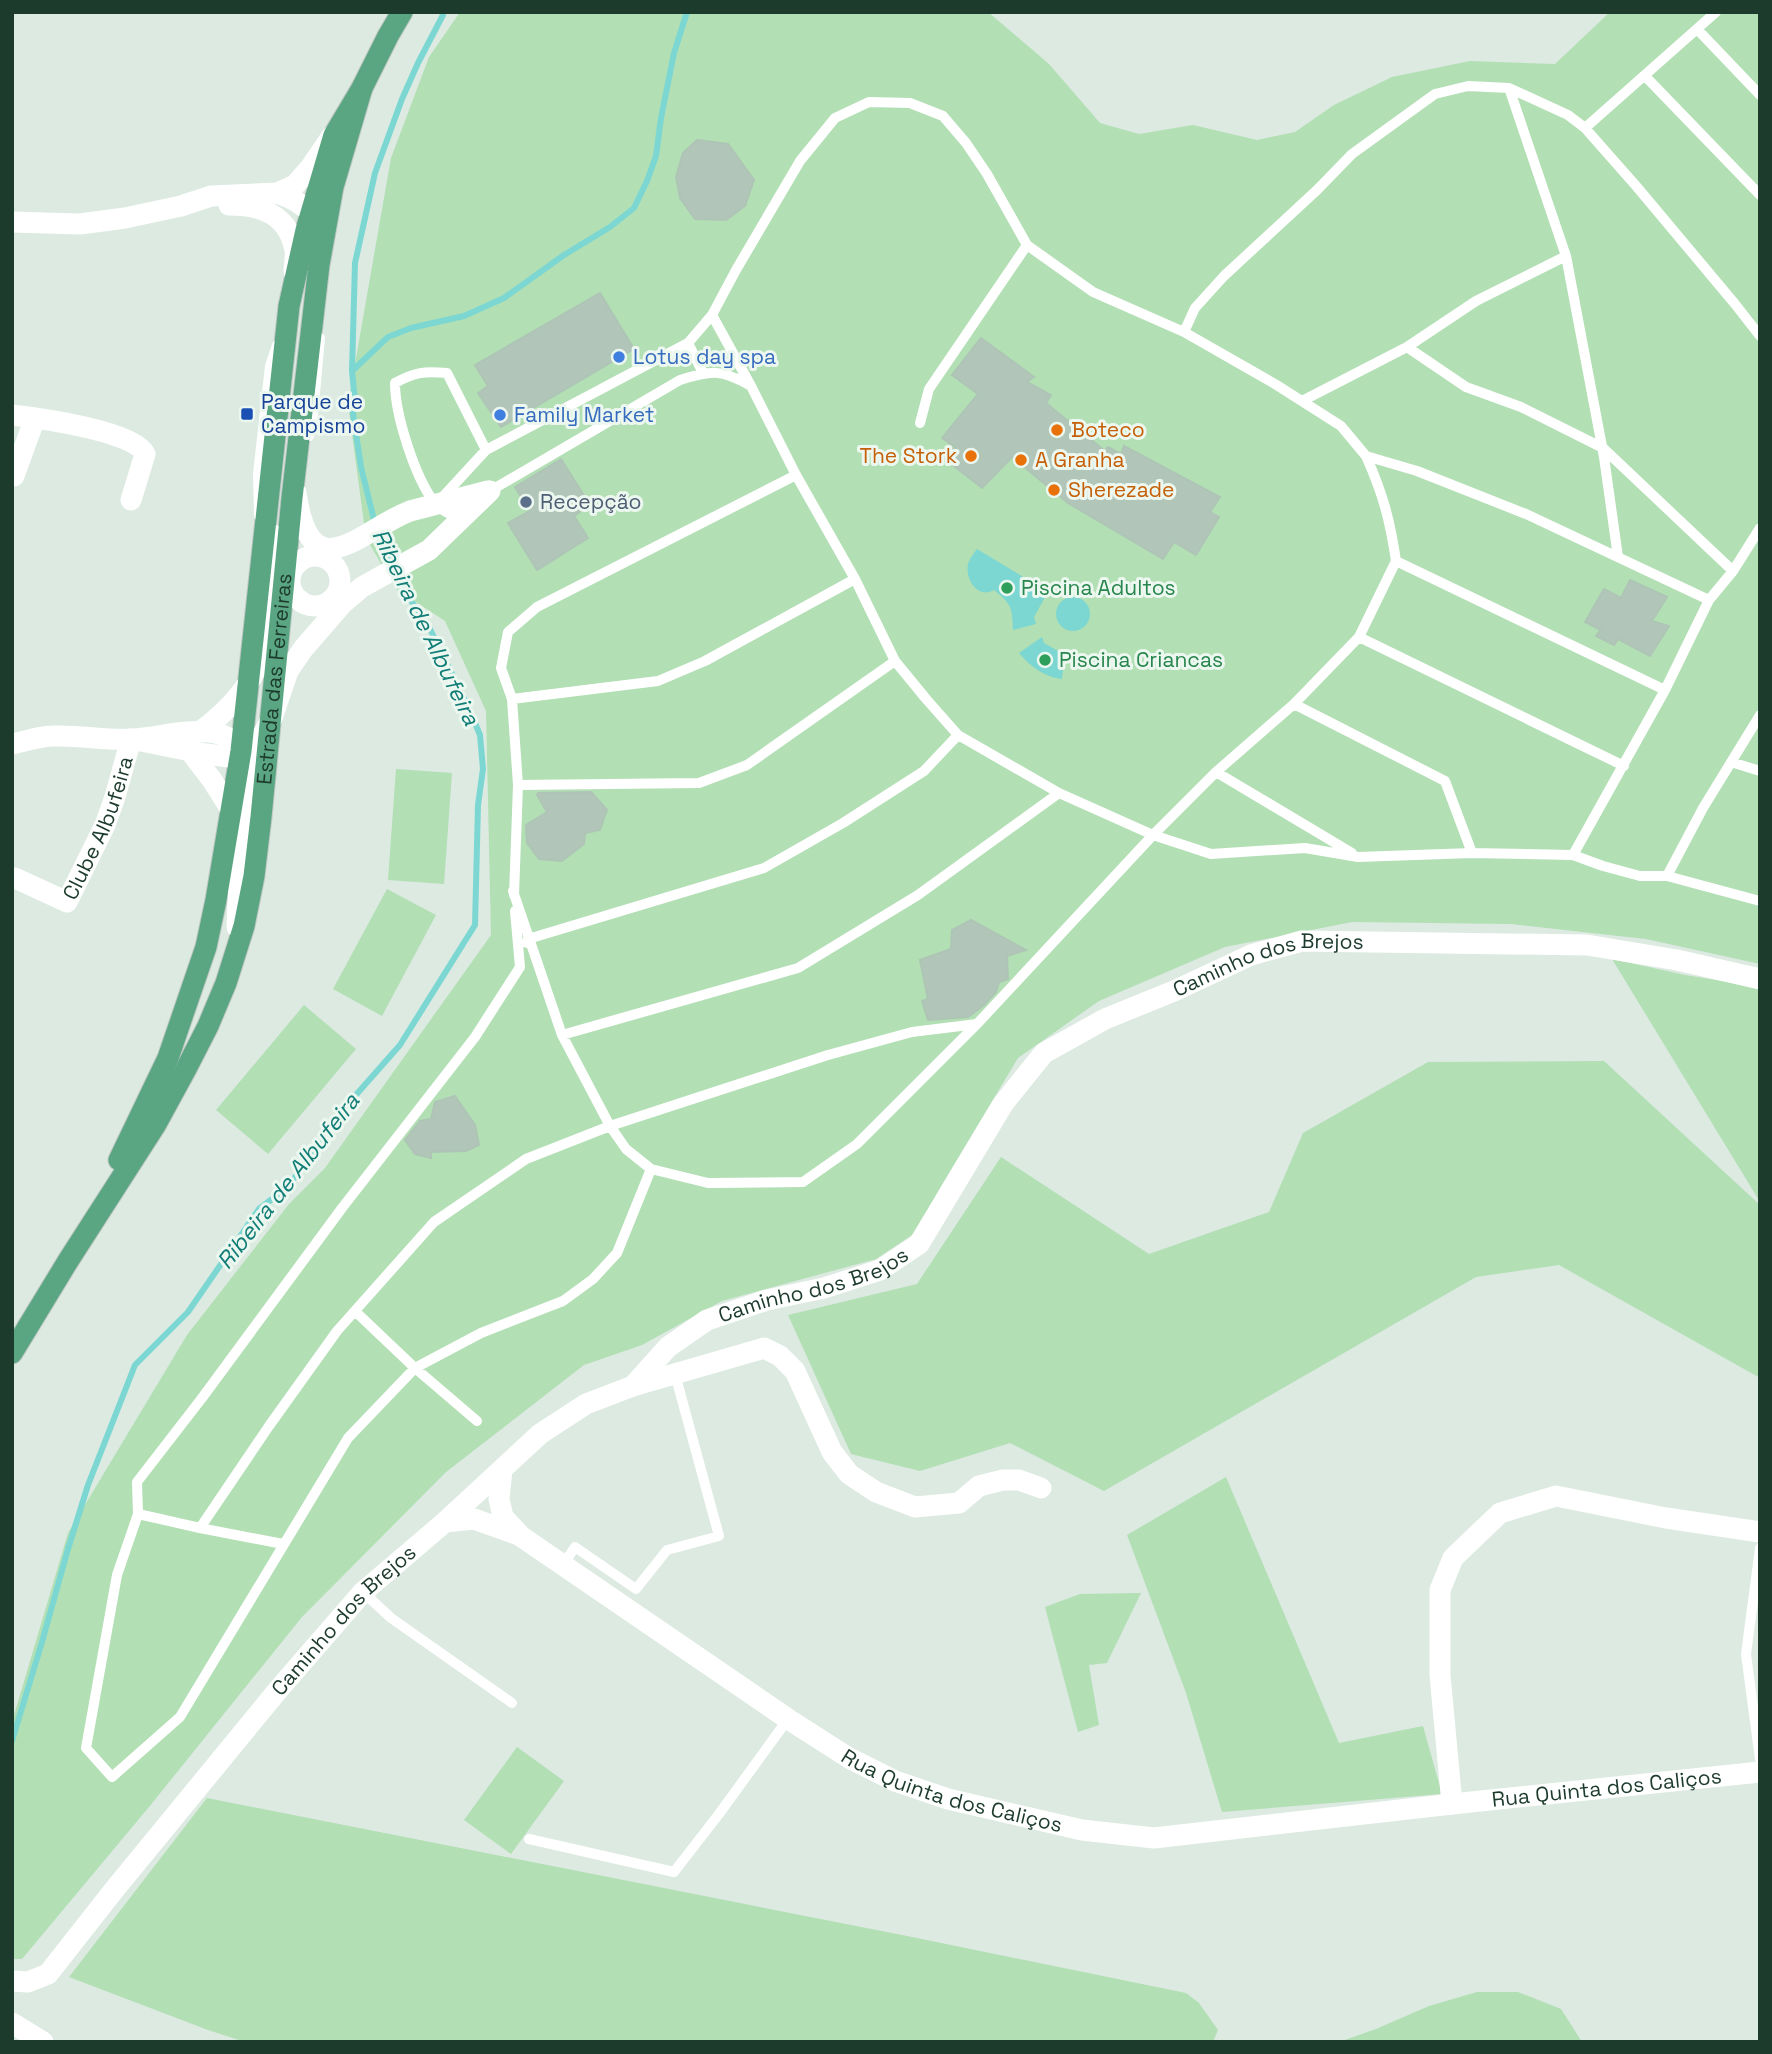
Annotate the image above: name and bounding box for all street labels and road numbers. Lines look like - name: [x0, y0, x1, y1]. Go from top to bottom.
- street label: Estrada das Ferreiras: [250, 572, 298, 786]
- street label: Clube Albufeira: [56, 753, 139, 904]
- street label: Caminho dos Brejos: [1168, 927, 1364, 1003]
- street label: Caminho dos Brejos: [715, 1241, 913, 1328]
- street label: Caminho dos Brejos: [265, 1539, 421, 1701]
- street label: Rua Quinta dos Caliços: [836, 1743, 1065, 1838]
- street label: Rua Quinta dos Caliços: [1490, 1762, 1723, 1813]

